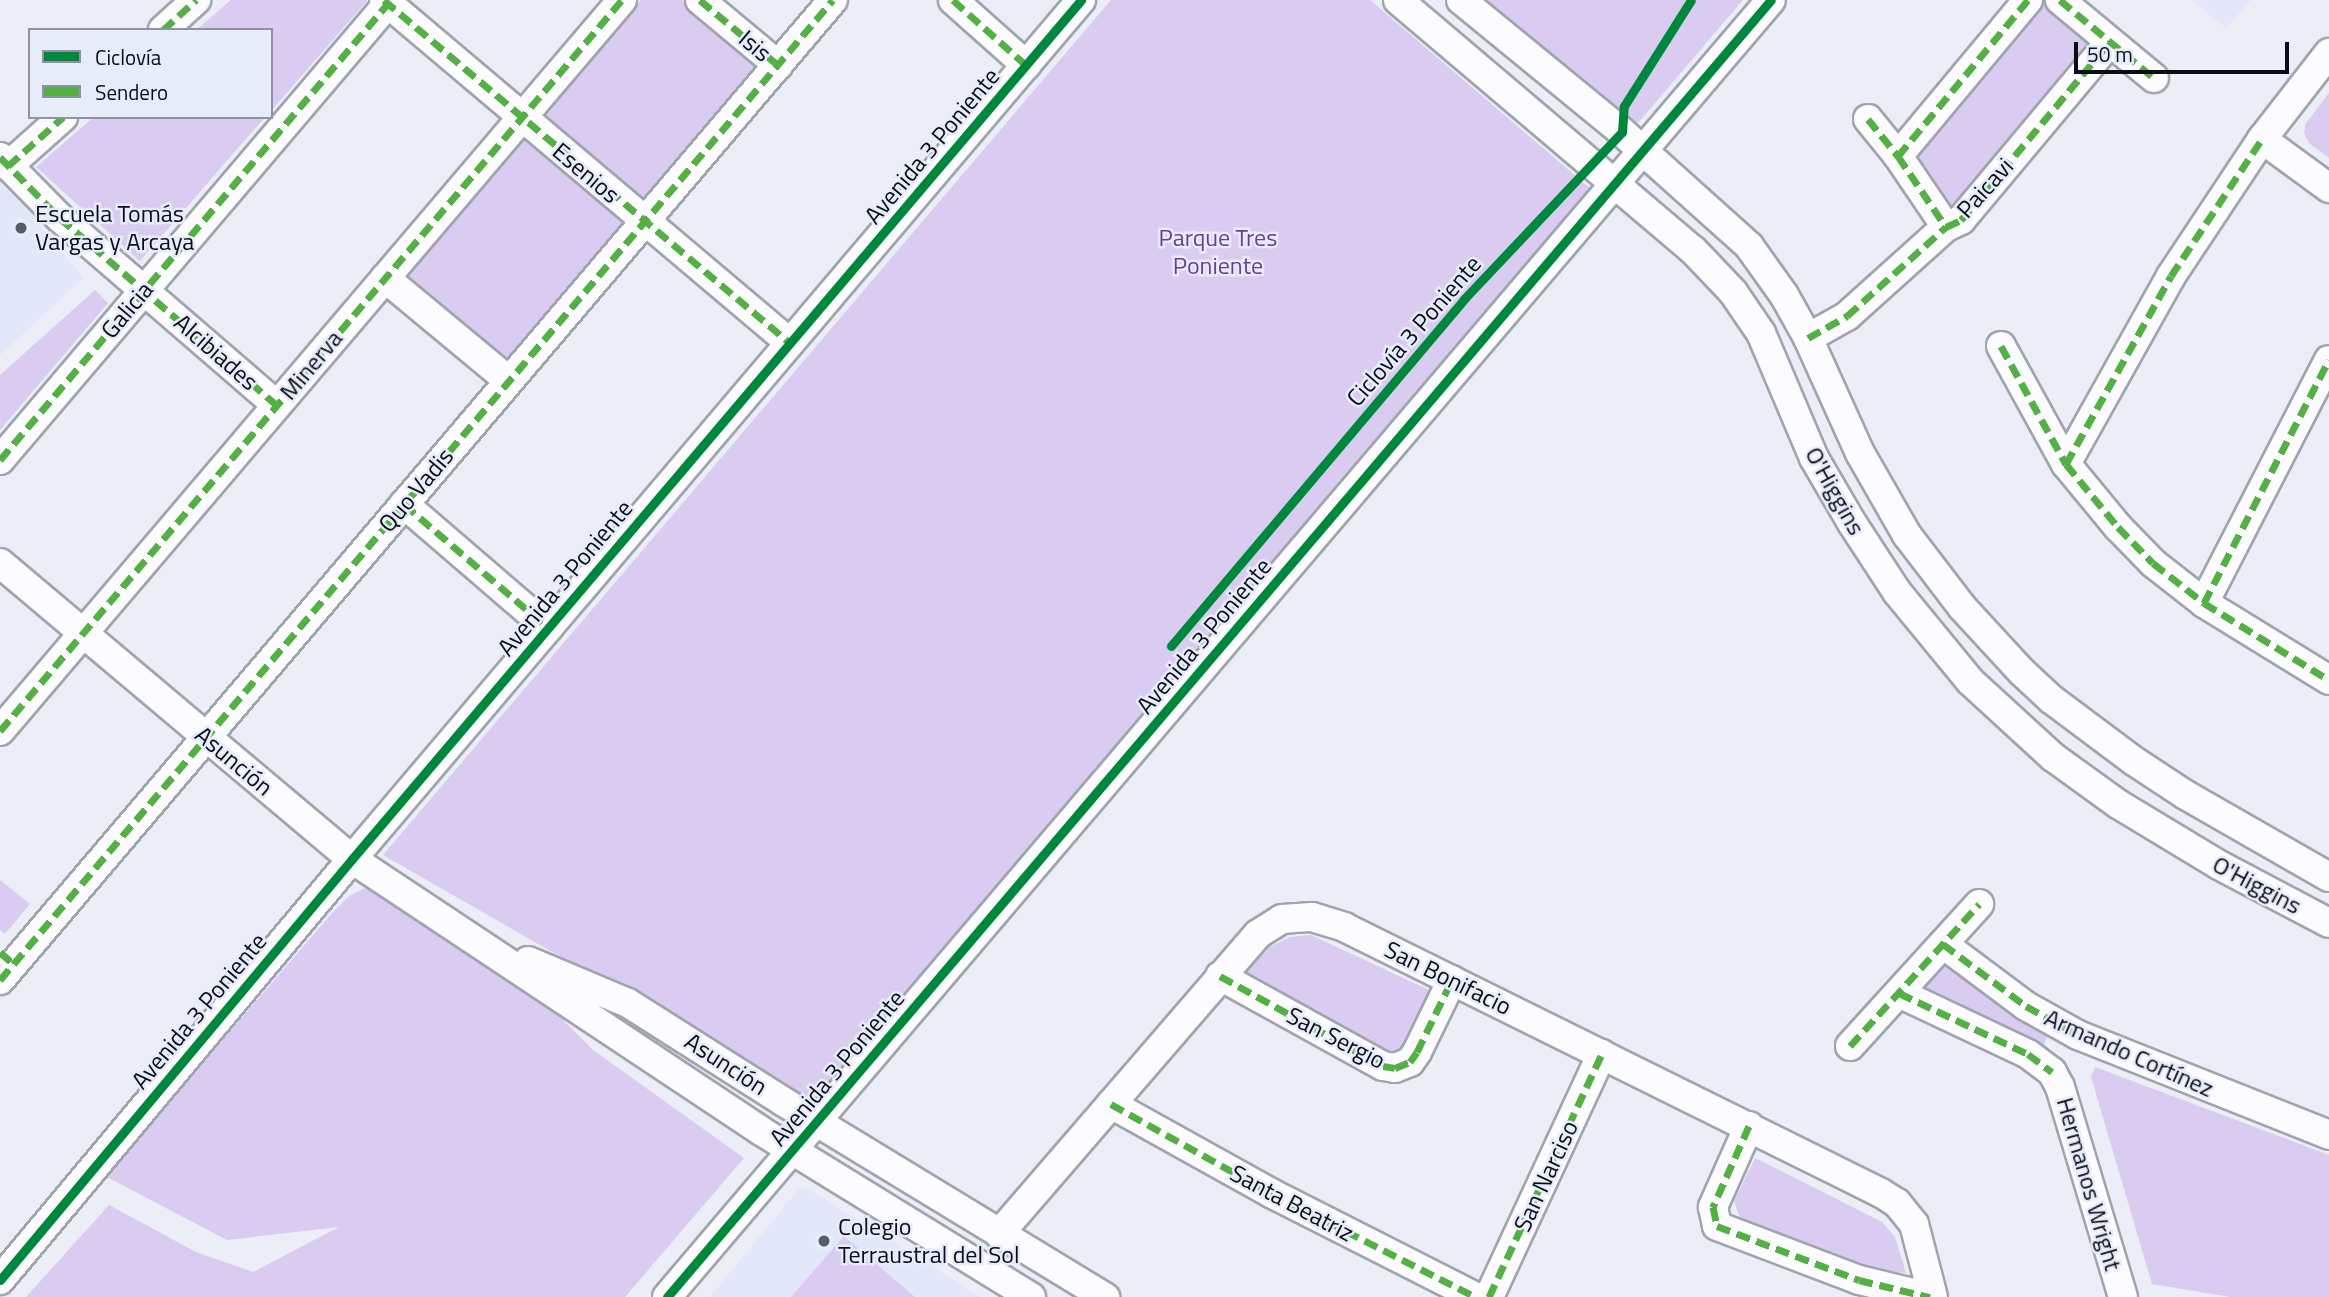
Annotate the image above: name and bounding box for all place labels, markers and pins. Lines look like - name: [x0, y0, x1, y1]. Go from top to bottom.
- place label: Escuela Tomás Vargas y Arcaya: [35, 200, 194, 256]
- marker: Escuela Tomás Vargas y Arcaya: [13, 220, 29, 236]
- place label: Colegio Terraustral del Sol: [838, 1213, 1020, 1269]
- marker: Colegio Terraustral del Sol: [816, 1233, 832, 1249]

